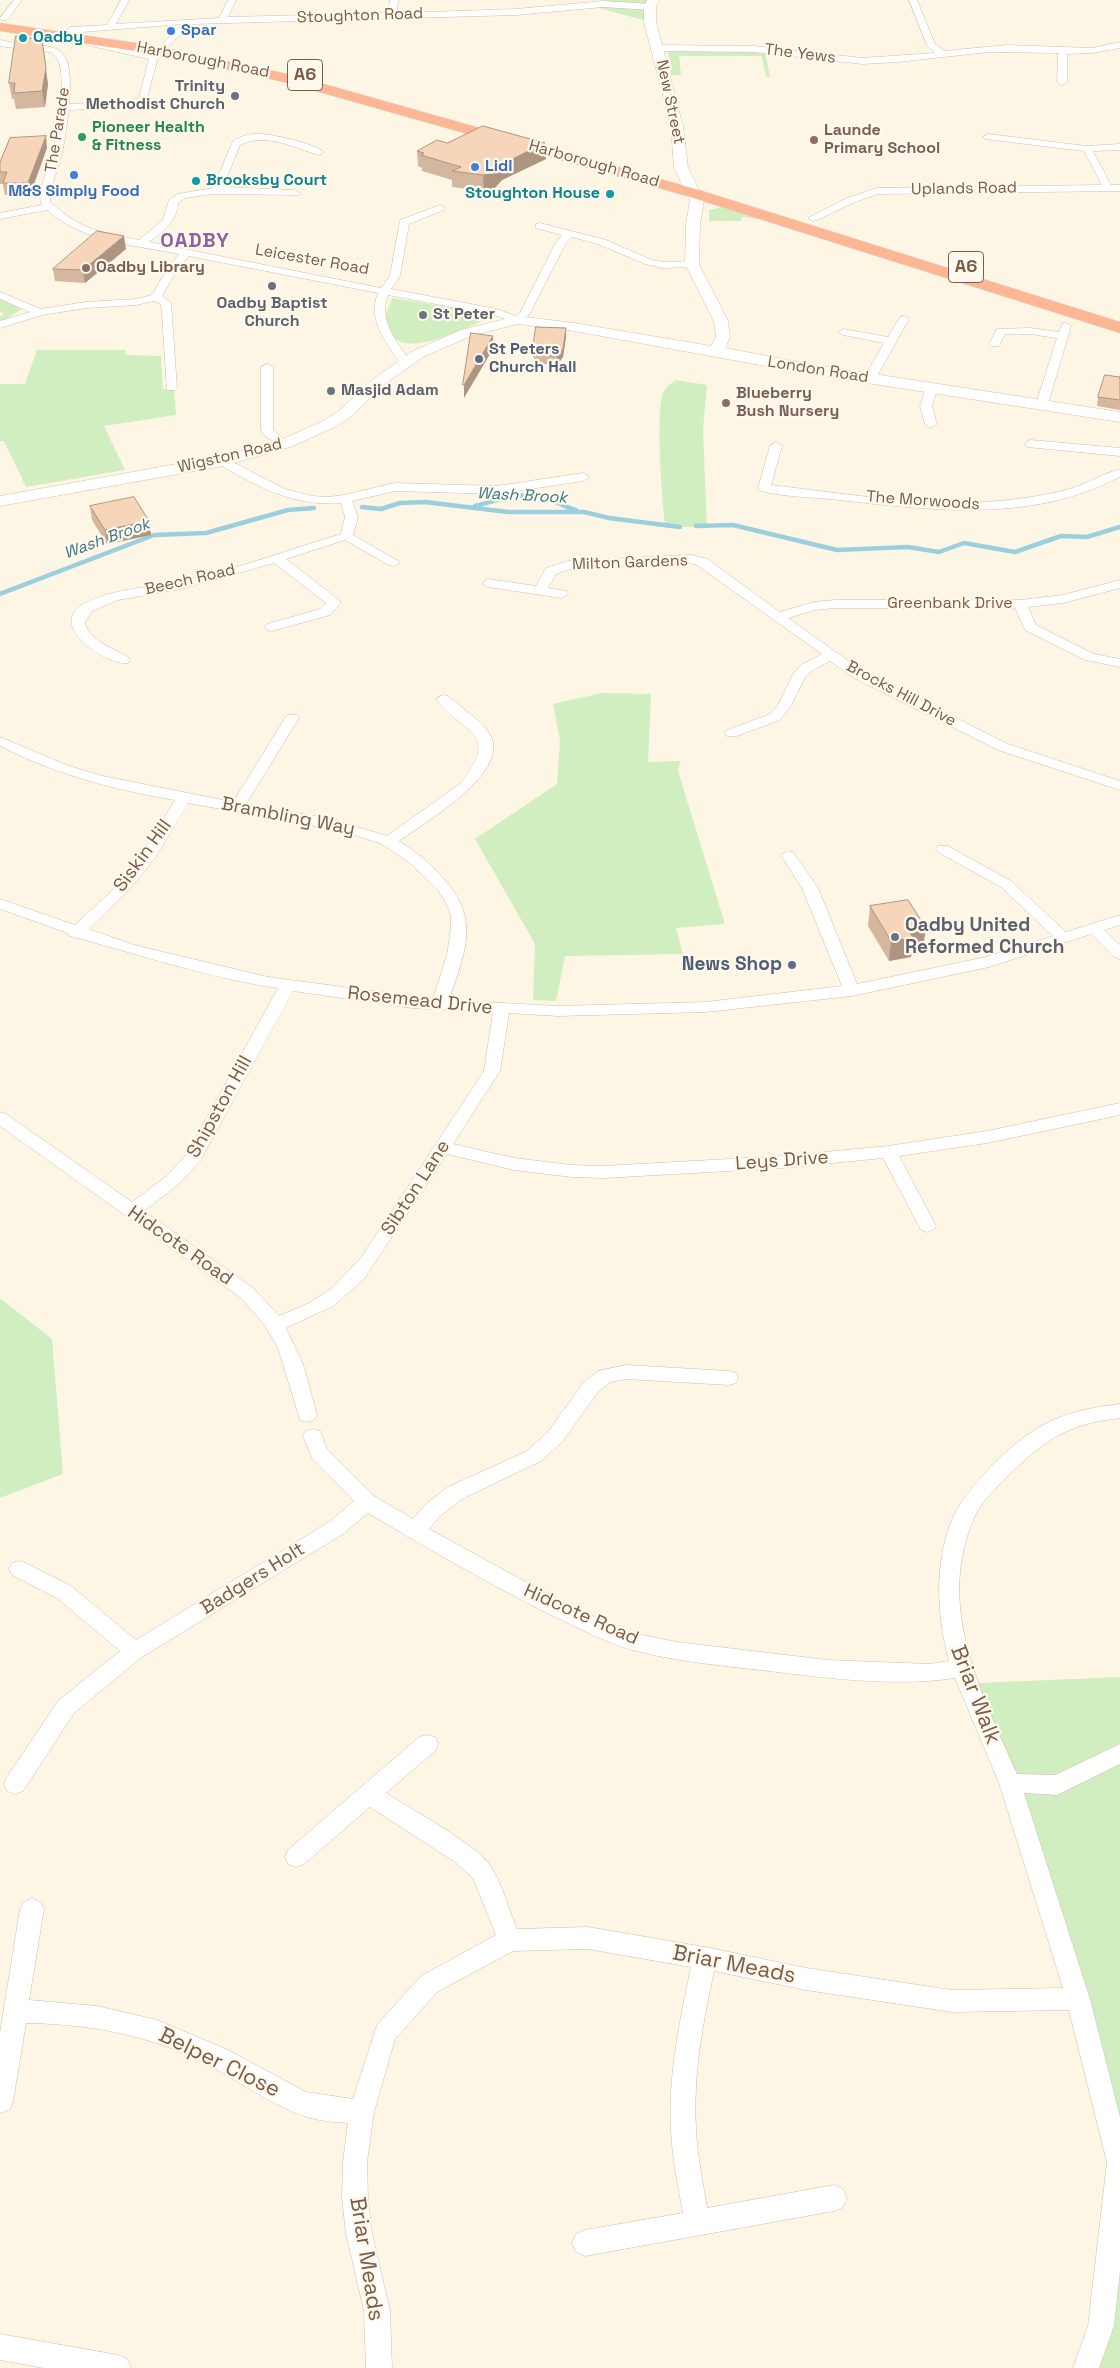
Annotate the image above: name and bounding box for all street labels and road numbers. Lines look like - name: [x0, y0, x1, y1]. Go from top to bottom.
- street label: Stoughton Road: [296, 4, 424, 28]
- street label: Harborough Road: [135, 38, 271, 82]
- street label: The Yews: [763, 40, 837, 68]
- street label: New Street: [652, 58, 688, 146]
- road number: A6: [288, 60, 322, 90]
- street label: The Parade: [42, 86, 74, 174]
- street label: Harborough Road: [527, 136, 661, 192]
- street label: Uplands Road: [911, 178, 1017, 200]
- street label: Leicester Road: [254, 241, 370, 279]
- road number: A6: [948, 252, 984, 282]
- street label: London Road: [766, 353, 870, 387]
- street label: Wigston Road: [176, 435, 284, 477]
- street label: The Morwoods: [866, 487, 980, 515]
- street label: Milton Gardens: [572, 551, 688, 575]
- street label: Beech Road: [143, 560, 237, 600]
- street label: Greenbank Drive: [887, 594, 1013, 614]
- street label: Brocks Hill Drive: [843, 657, 959, 731]
- street label: Brambling Way: [219, 793, 357, 841]
- street label: Siskin Hill: [109, 815, 177, 897]
- street label: Rosemead Drive: [346, 982, 494, 1020]
- street label: Shipston Hill: [183, 1052, 257, 1162]
- street label: Sibton Lane: [377, 1136, 455, 1240]
- street label: Leys Drive: [735, 1146, 829, 1176]
- street label: Hidcote Road: [123, 1201, 237, 1291]
- street label: Badgers Holt: [197, 1538, 309, 1620]
- street label: Hidcote Road: [520, 1580, 642, 1650]
- street label: Briar Walk: [944, 1642, 1006, 1748]
- street label: Briar Meads: [670, 1940, 798, 1990]
- street label: Belper Close: [154, 2022, 284, 2104]
- street label: Briar Meads: [343, 2195, 389, 2323]

